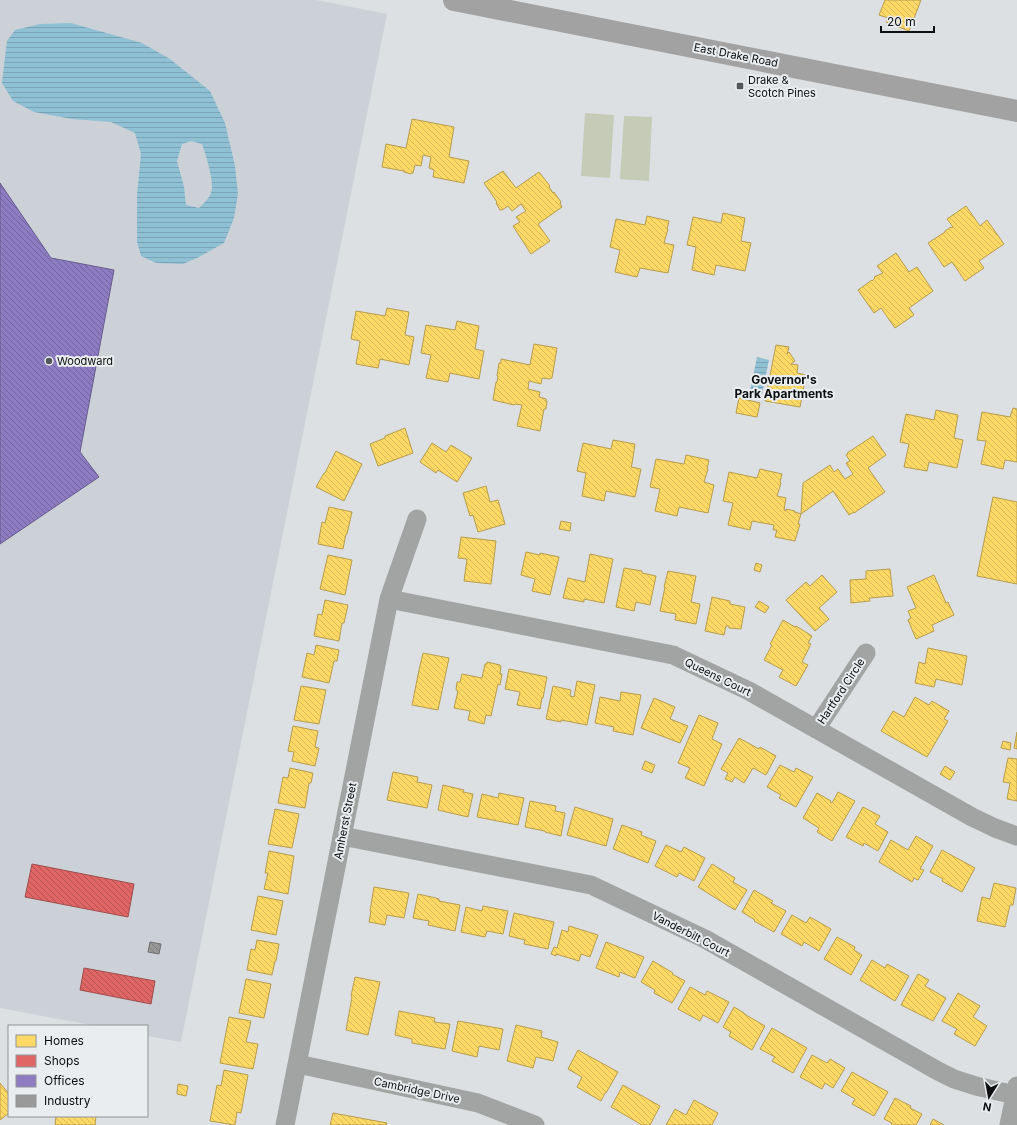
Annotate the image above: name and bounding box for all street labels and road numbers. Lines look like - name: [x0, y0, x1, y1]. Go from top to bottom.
- street label: East Drake Road: [693, 40, 779, 70]
- street label: Queens Court: [682, 655, 754, 699]
- street label: Hartford Circle: [814, 655, 868, 727]
- street label: Amherst Street: [331, 781, 359, 861]
- street label: Vanderbilt Court: [650, 908, 732, 960]
- street label: Cambridge Drive: [373, 1074, 461, 1106]

